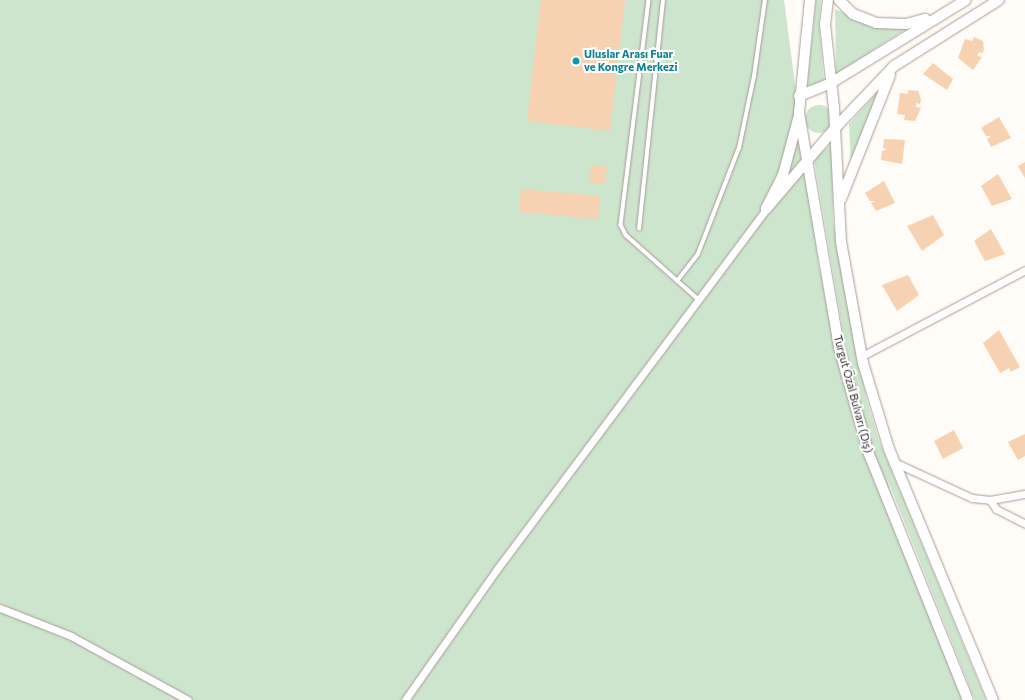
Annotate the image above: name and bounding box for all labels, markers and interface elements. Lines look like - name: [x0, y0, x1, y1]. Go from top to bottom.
- place label: Uluslar Arası Fuar ve Kongre Merkezi: [584, 48, 678, 74]
- marker: Uluslar Arası Fuar ve Kongre Merkezi: [571, 56, 581, 66]
- street label: Turgut Özal Bulvarı (Dış): [831, 334, 875, 454]

